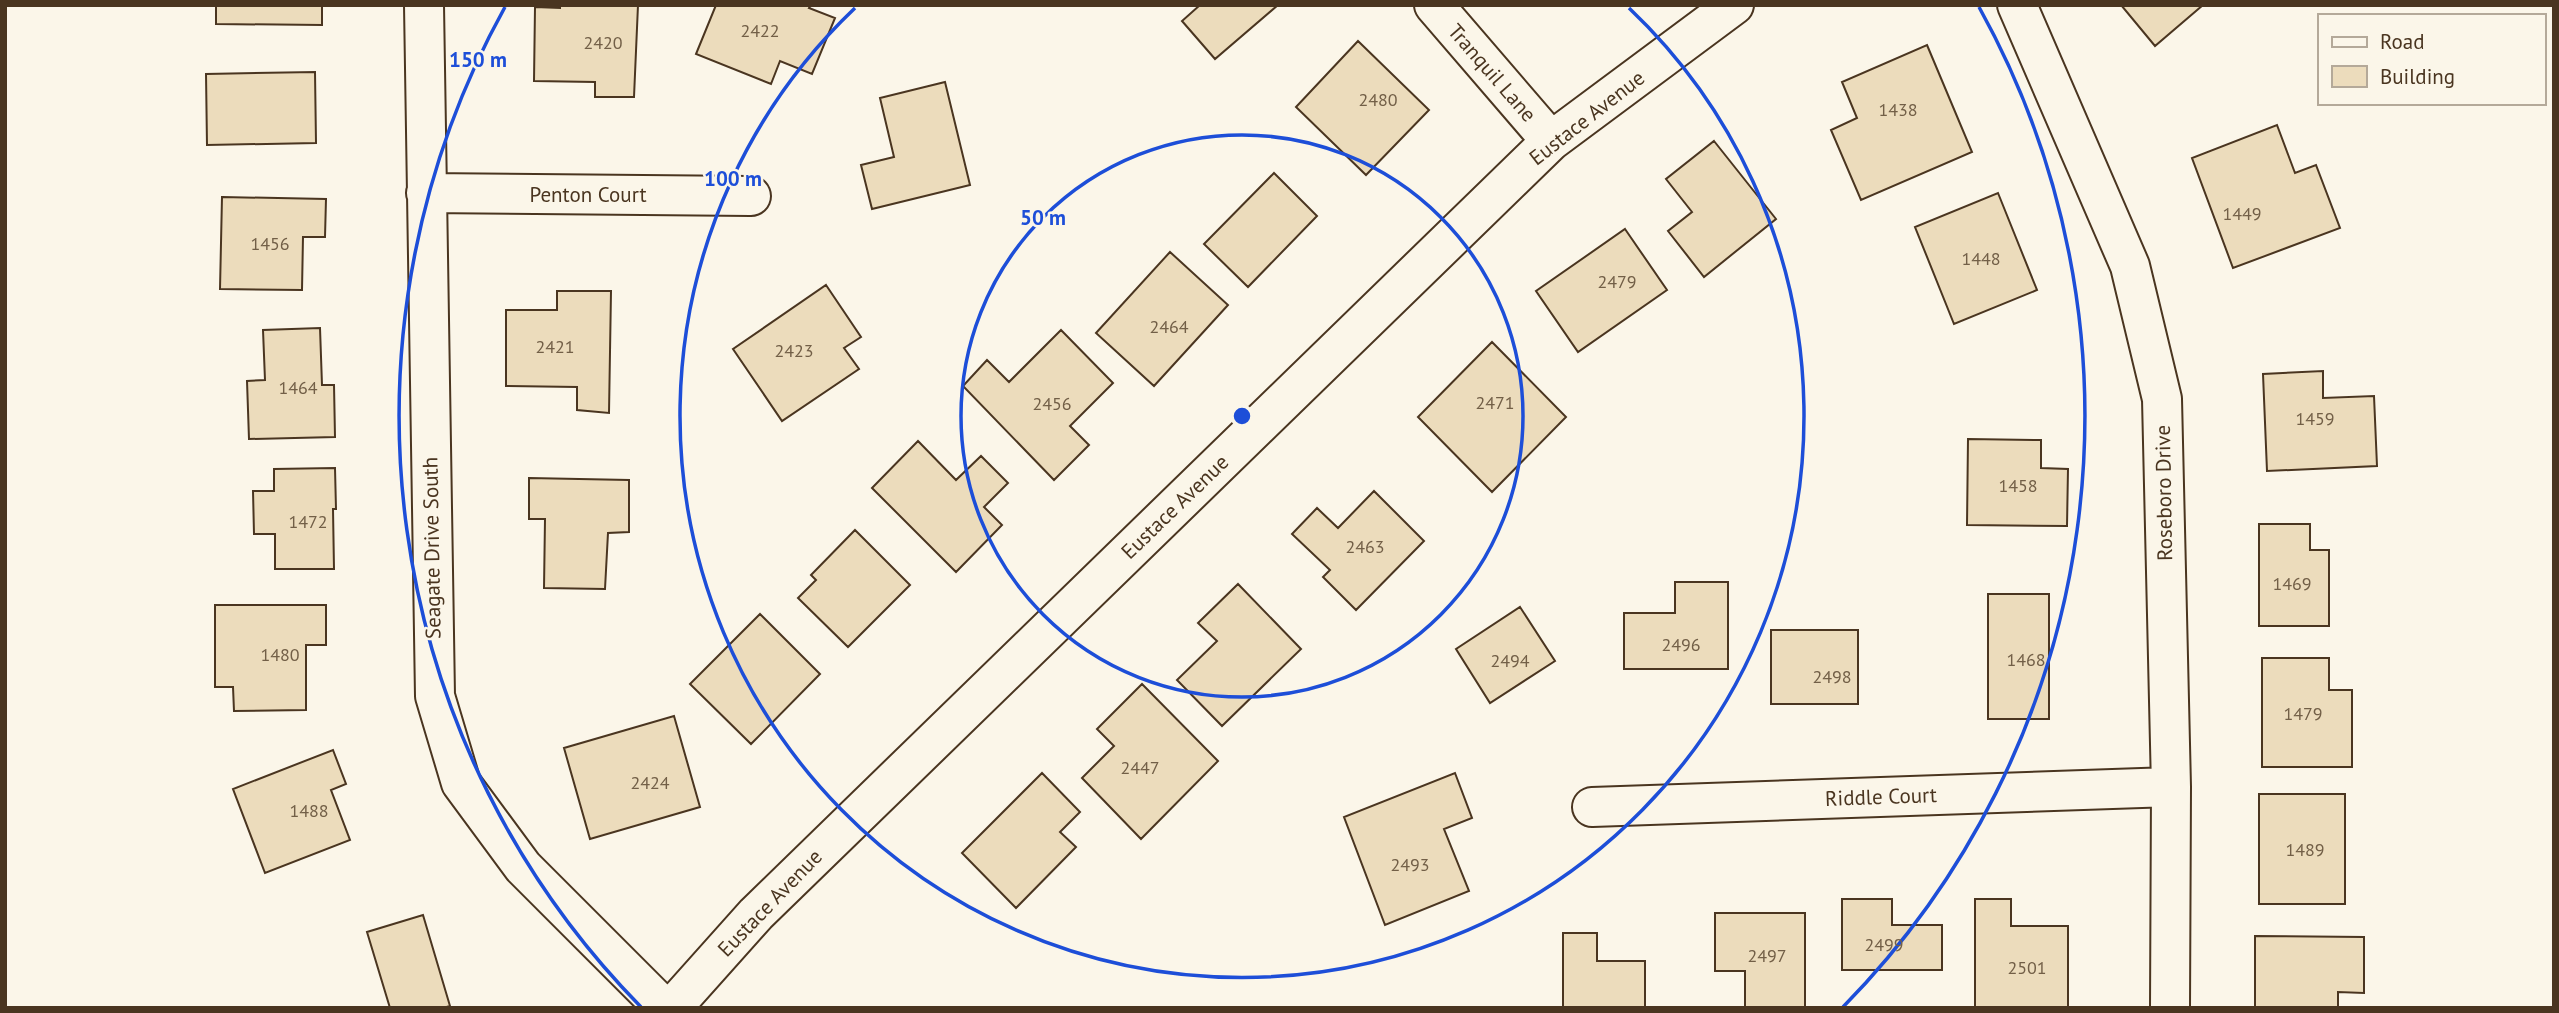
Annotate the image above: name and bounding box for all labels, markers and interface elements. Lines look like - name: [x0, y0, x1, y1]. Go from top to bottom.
- legend: [2318, 14, 2545, 105]
- street label: Tranquil Lane: [1442, 18, 1542, 127]
- house number: 2422: [740, 19, 780, 42]
- text: Road: [2380, 28, 2424, 55]
- house number: 2420: [583, 31, 623, 54]
- text: 150 m: [449, 46, 507, 73]
- text: Building: [2380, 63, 2455, 90]
- street label: Eustace Avenue: [1524, 64, 1650, 171]
- house number: 2480: [1358, 88, 1398, 111]
- house number: 1438: [1878, 98, 1918, 121]
- text: 100 m: [704, 165, 762, 192]
- street label: Penton Court: [529, 181, 647, 208]
- house number: 1449: [2222, 202, 2262, 225]
- text: 50 m: [1020, 204, 1066, 231]
- house number: 1456: [250, 232, 290, 255]
- house number: 1448: [1961, 247, 2001, 270]
- house number: 2479: [1597, 270, 1637, 293]
- house number: 2464: [1149, 315, 1189, 338]
- house number: 2421: [535, 335, 575, 358]
- house number: 2423: [774, 339, 814, 362]
- house number: 1464: [278, 376, 318, 399]
- house number: 2471: [1475, 391, 1515, 414]
- house number: 2456: [1032, 392, 1072, 415]
- centre of rings: [1230, 404, 1254, 428]
- house number: 1459: [2295, 407, 2335, 430]
- street label: Roseboro Drive: [2149, 425, 2178, 561]
- street label: Eustace Avenue: [1115, 449, 1234, 565]
- street label: Seagate Drive South: [416, 457, 447, 639]
- house number: 1458: [1998, 474, 2038, 497]
- house number: 1472: [288, 510, 328, 533]
- house number: 2463: [1345, 535, 1385, 558]
- house number: 1469: [2272, 572, 2312, 595]
- house number: 2496: [1661, 633, 1701, 656]
- house number: 1480: [260, 643, 300, 666]
- house number: 1468: [2006, 648, 2046, 671]
- house number: 2494: [1490, 649, 1530, 672]
- house number: 2498: [1812, 665, 1852, 688]
- house number: 1479: [2283, 702, 2323, 725]
- house number: 2447: [1120, 756, 1160, 779]
- house number: 2424: [630, 771, 670, 794]
- street label: Riddle Court: [1825, 781, 1937, 812]
- house number: 1488: [289, 799, 329, 822]
- house number: 1489: [2285, 838, 2325, 861]
- street label: Eustace Avenue: [712, 843, 828, 962]
- house number: 2493: [1390, 853, 1430, 876]
- house number: 2499: [1864, 933, 1904, 956]
- house number: 2497: [1747, 944, 1787, 967]
- house number: 2501: [2007, 956, 2047, 979]

